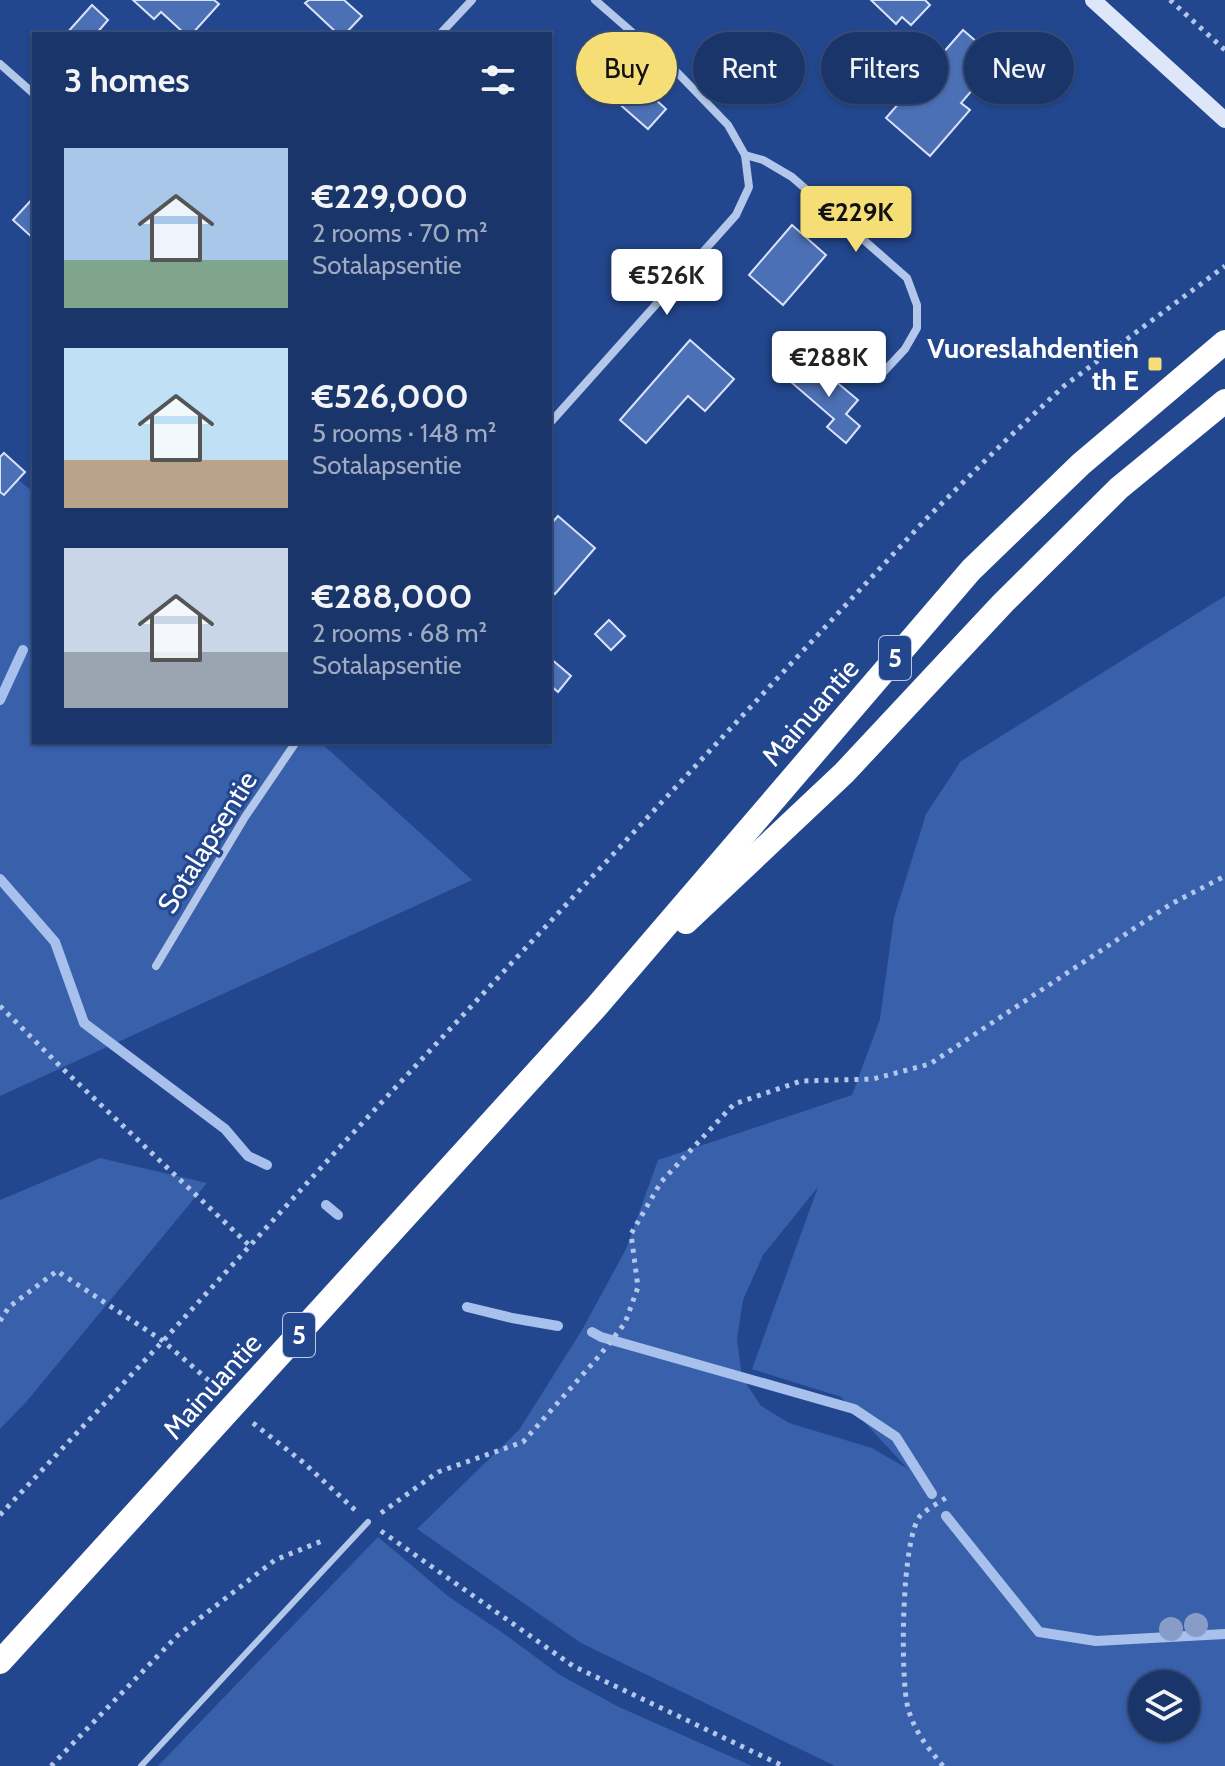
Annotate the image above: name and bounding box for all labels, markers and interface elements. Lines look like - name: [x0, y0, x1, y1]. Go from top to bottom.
- chip: Buy: [576, 32, 677, 104]
- chip: Rent: [693, 32, 805, 104]
- chip: Filters: [821, 32, 948, 104]
- chip: New: [964, 32, 1074, 104]
- icon: filters: [476, 58, 520, 102]
- text: 3 homes: [64, 59, 190, 101]
- text: €229,000: [312, 175, 468, 217]
- icon: home: [128, 180, 224, 276]
- pin: €229K: [800, 186, 912, 254]
- text: €229K: [818, 196, 894, 228]
- text: 2 rooms · 70 m²: [312, 217, 488, 249]
- text: Sotalapsentie: [312, 249, 462, 281]
- pin: €526K: [611, 249, 723, 317]
- text: €526K: [629, 259, 705, 291]
- pin: €288K: [773, 331, 885, 399]
- place label: Vuoreslahdentien th E: [927, 331, 1139, 397]
- text: €288K: [790, 341, 868, 373]
- marker: Vuoreslahdentien th E: [1146, 355, 1164, 373]
- text: €526,000: [312, 375, 469, 417]
- icon: home: [128, 380, 224, 476]
- text: 5 rooms · 148 m²: [312, 417, 496, 449]
- text: Sotalapsentie: [312, 449, 462, 481]
- text: €288,000: [312, 575, 472, 617]
- icon: home: [128, 580, 224, 676]
- text: 2 rooms · 68 m²: [312, 617, 487, 649]
- road number: 5: [879, 636, 911, 680]
- text: Sotalapsentie: [312, 649, 462, 681]
- street label: Mainuantie: [754, 651, 866, 773]
- street label: Sotalapsentie: [150, 765, 264, 919]
- road number: 5: [283, 1313, 315, 1357]
- street label: Mainuantie: [156, 1326, 268, 1446]
- map controls: [1128, 1670, 1200, 1742]
- button: layers: [1128, 1670, 1200, 1742]

